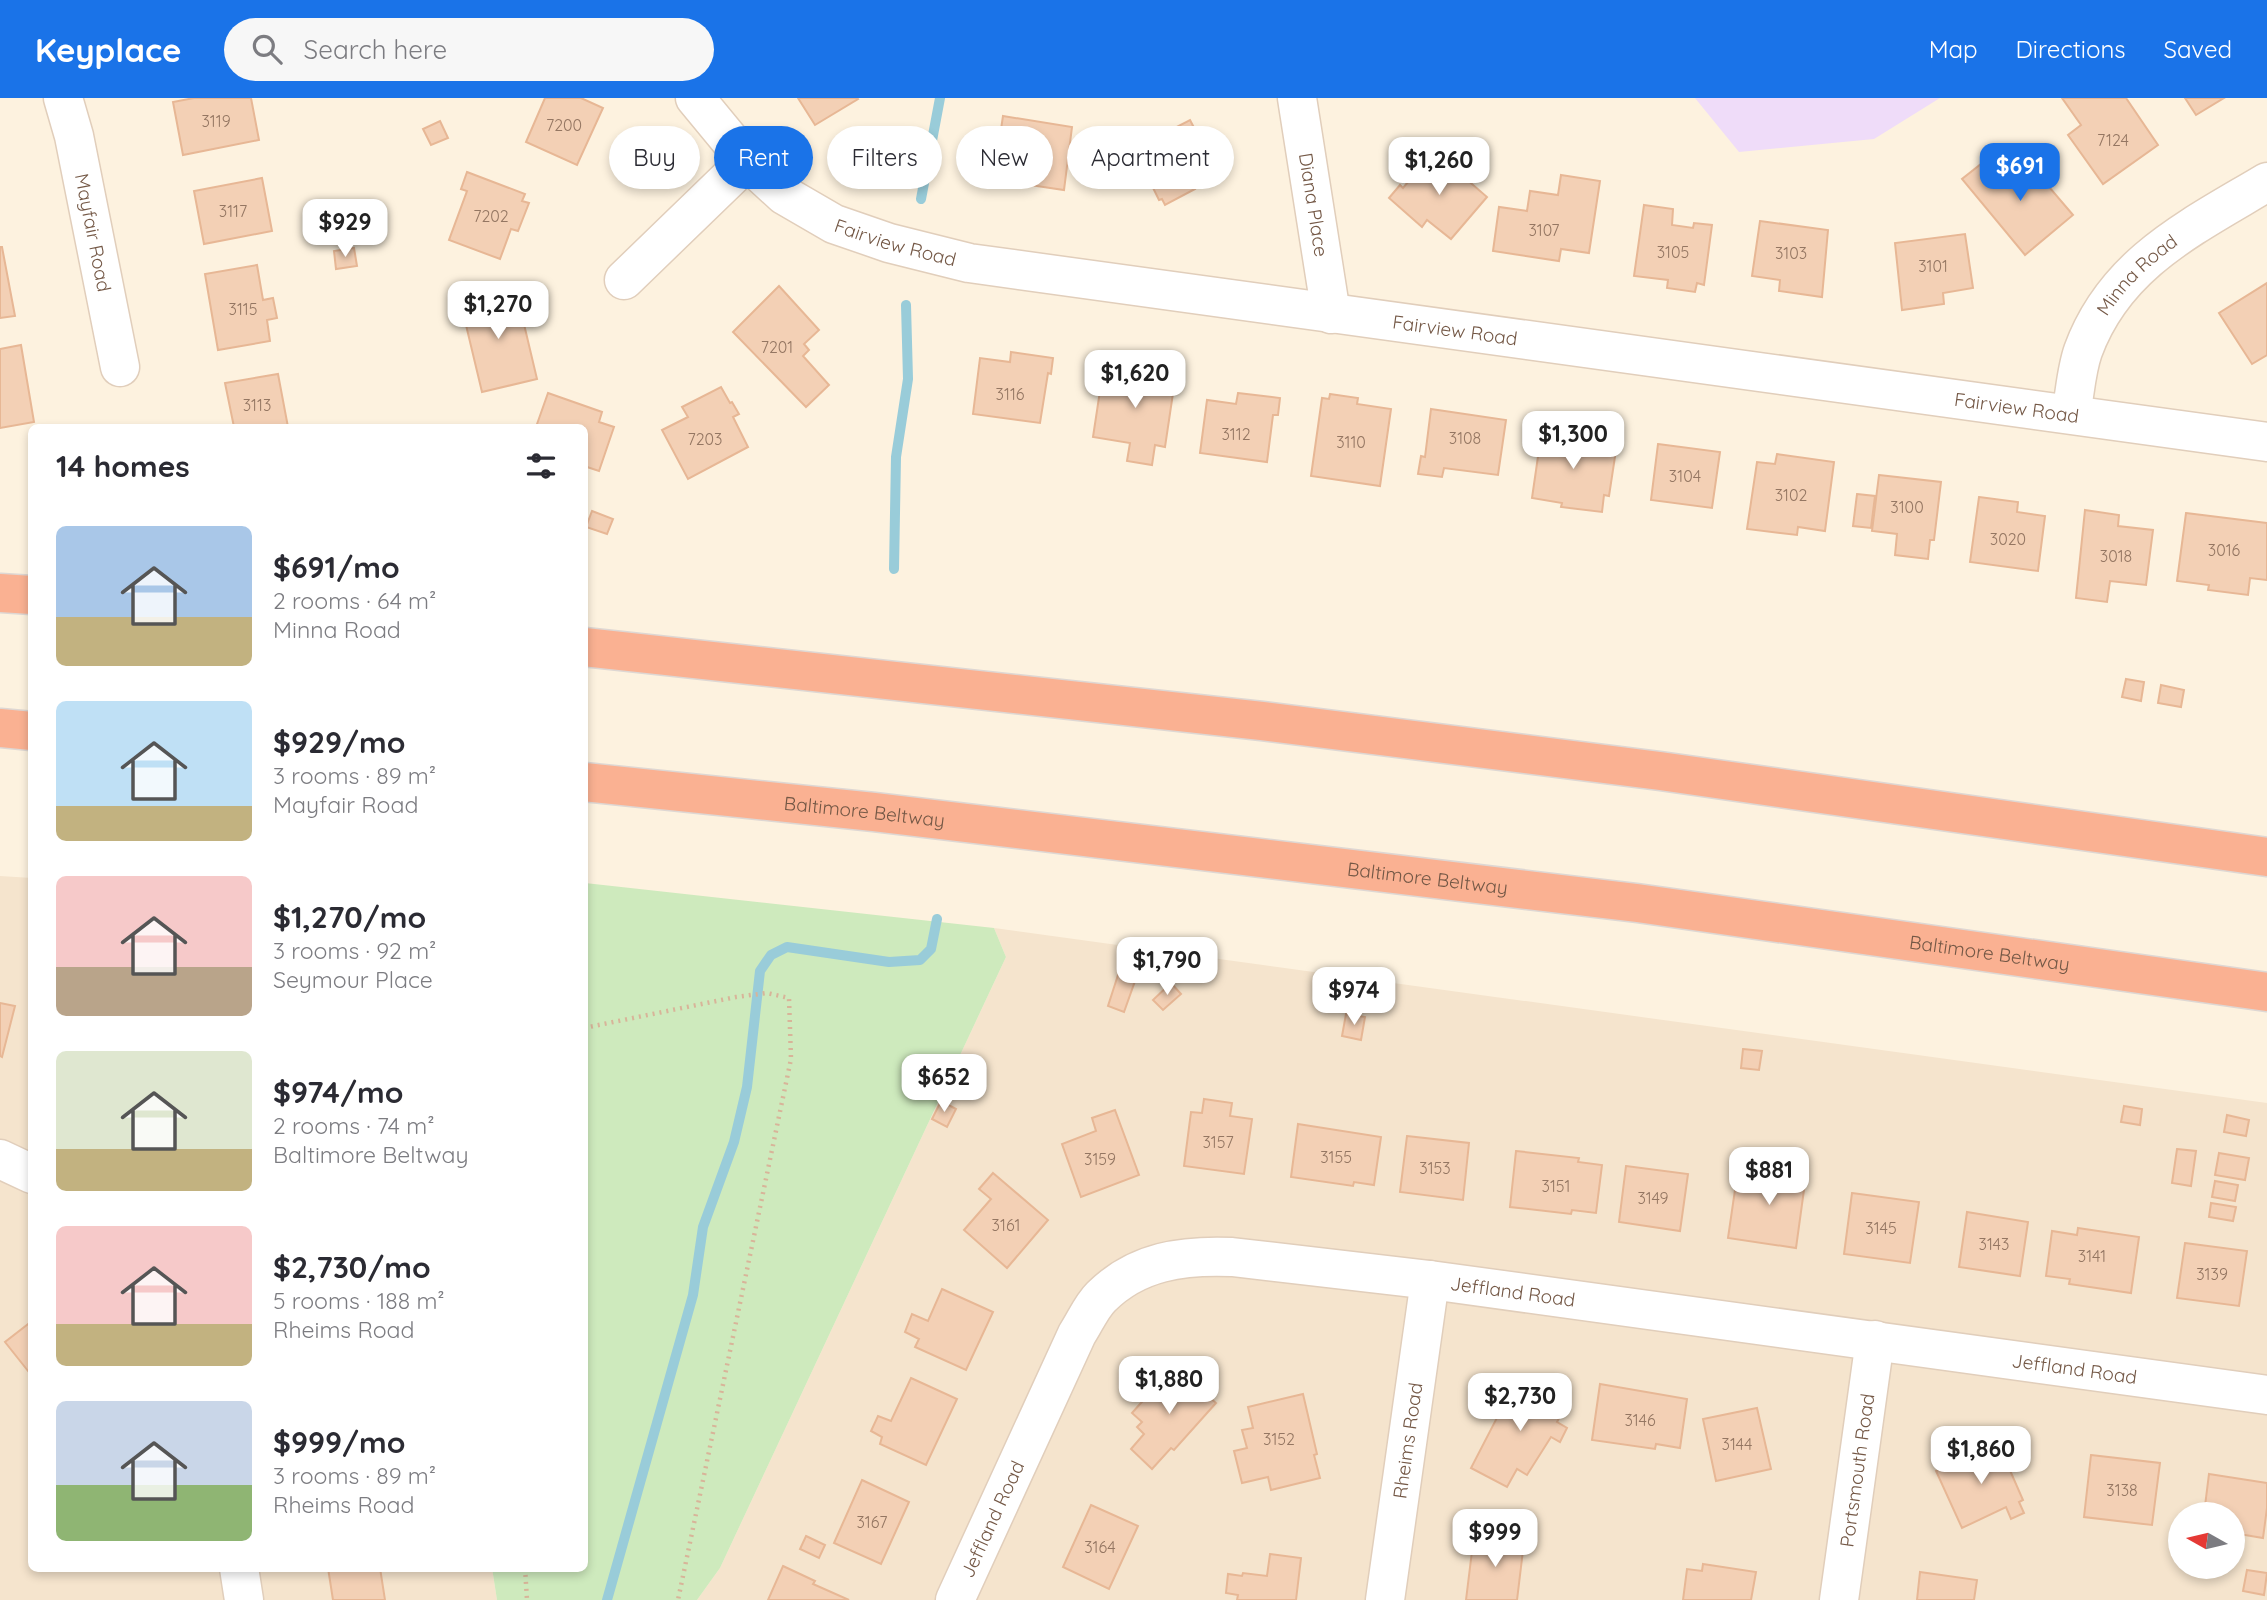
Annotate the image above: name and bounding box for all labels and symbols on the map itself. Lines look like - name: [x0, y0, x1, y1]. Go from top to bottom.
- house number: 3119: [201, 111, 231, 131]
- house number: 7200: [546, 115, 582, 135]
- house number: 7124: [2097, 130, 2129, 150]
- pin: $1,260: [1382, 138, 1496, 197]
- pin: $691: [1979, 144, 2061, 203]
- street label: Diana Place: [1294, 151, 1334, 258]
- street label: Mayfair Road: [70, 171, 117, 294]
- pin: $929: [304, 200, 386, 259]
- house number: 3117: [219, 201, 247, 221]
- house number: 7202: [473, 206, 509, 226]
- street label: Fairview Road: [831, 213, 959, 271]
- house number: 3107: [1528, 220, 1560, 240]
- street label: Minna Road: [2091, 229, 2182, 320]
- house number: 3105: [1657, 242, 1689, 262]
- house number: 3103: [1775, 243, 1807, 263]
- house number: 3101: [1918, 256, 1948, 276]
- pin: $1,270: [441, 282, 555, 341]
- house number: 3115: [229, 299, 257, 319]
- street label: Fairview Road: [1391, 310, 1519, 351]
- house number: 7201: [761, 337, 793, 357]
- pin: $1,620: [1078, 350, 1192, 410]
- house number: 3116: [996, 384, 1025, 404]
- street label: Fairview Road: [1953, 387, 2081, 428]
- house number: 3113: [243, 395, 271, 415]
- pin: $1,300: [1516, 412, 1630, 471]
- house number: 3112: [1221, 424, 1251, 444]
- house number: 3108: [1449, 428, 1481, 448]
- house number: 7203: [688, 429, 722, 449]
- house number: 3110: [1336, 432, 1366, 452]
- house number: 3104: [1669, 466, 1701, 486]
- house number: 3102: [1775, 485, 1807, 505]
- house number: 3100: [1890, 497, 1924, 517]
- house number: 3020: [1990, 529, 2026, 549]
- house number: 3016: [2208, 540, 2241, 560]
- house number: 3018: [2100, 546, 2132, 566]
- street label: Baltimore Beltway: [783, 791, 946, 832]
- street label: Baltimore Beltway: [1346, 857, 1509, 900]
- street label: Baltimore Beltway: [1908, 930, 2071, 976]
- pin: $1,790: [1110, 937, 1224, 997]
- pin: $974: [1313, 968, 1395, 1027]
- pin: $652: [903, 1054, 985, 1114]
- house number: 3157: [1202, 1132, 1234, 1152]
- house number: 3155: [1320, 1147, 1352, 1167]
- pin: $881: [1728, 1148, 1810, 1207]
- house number: 3159: [1084, 1149, 1116, 1169]
- house number: 3153: [1419, 1158, 1451, 1178]
- house number: 3151: [1542, 1176, 1570, 1196]
- house number: 3149: [1637, 1188, 1669, 1208]
- house number: 3161: [992, 1215, 1020, 1235]
- house number: 3145: [1865, 1218, 1897, 1238]
- house number: 3143: [1979, 1234, 2009, 1254]
- house number: 3141: [2078, 1246, 2106, 1266]
- house number: 3139: [2196, 1264, 2228, 1284]
- street label: Jeffland Road: [1449, 1271, 1577, 1312]
- street label: Jeffland Road: [2010, 1348, 2139, 1389]
- pin: $1,880: [1112, 1356, 1226, 1416]
- pin: $2,730: [1463, 1374, 1577, 1433]
- street label: Rheims Road: [1387, 1381, 1427, 1500]
- street label: Portsmouth Road: [1834, 1392, 1879, 1549]
- house number: 3146: [1624, 1410, 1656, 1430]
- pin: $1,860: [1924, 1426, 2038, 1486]
- house number: 3152: [1263, 1429, 1295, 1449]
- house number: 3144: [1722, 1434, 1752, 1454]
- street label: Jeffland Road: [955, 1457, 1029, 1581]
- house number: 3138: [2106, 1480, 2138, 1500]
- north arrow: [2168, 1502, 2245, 1578]
- pin: $999: [1454, 1510, 1536, 1569]
- house number: 3167: [856, 1512, 888, 1532]
- house number: 3164: [1084, 1537, 1116, 1557]

